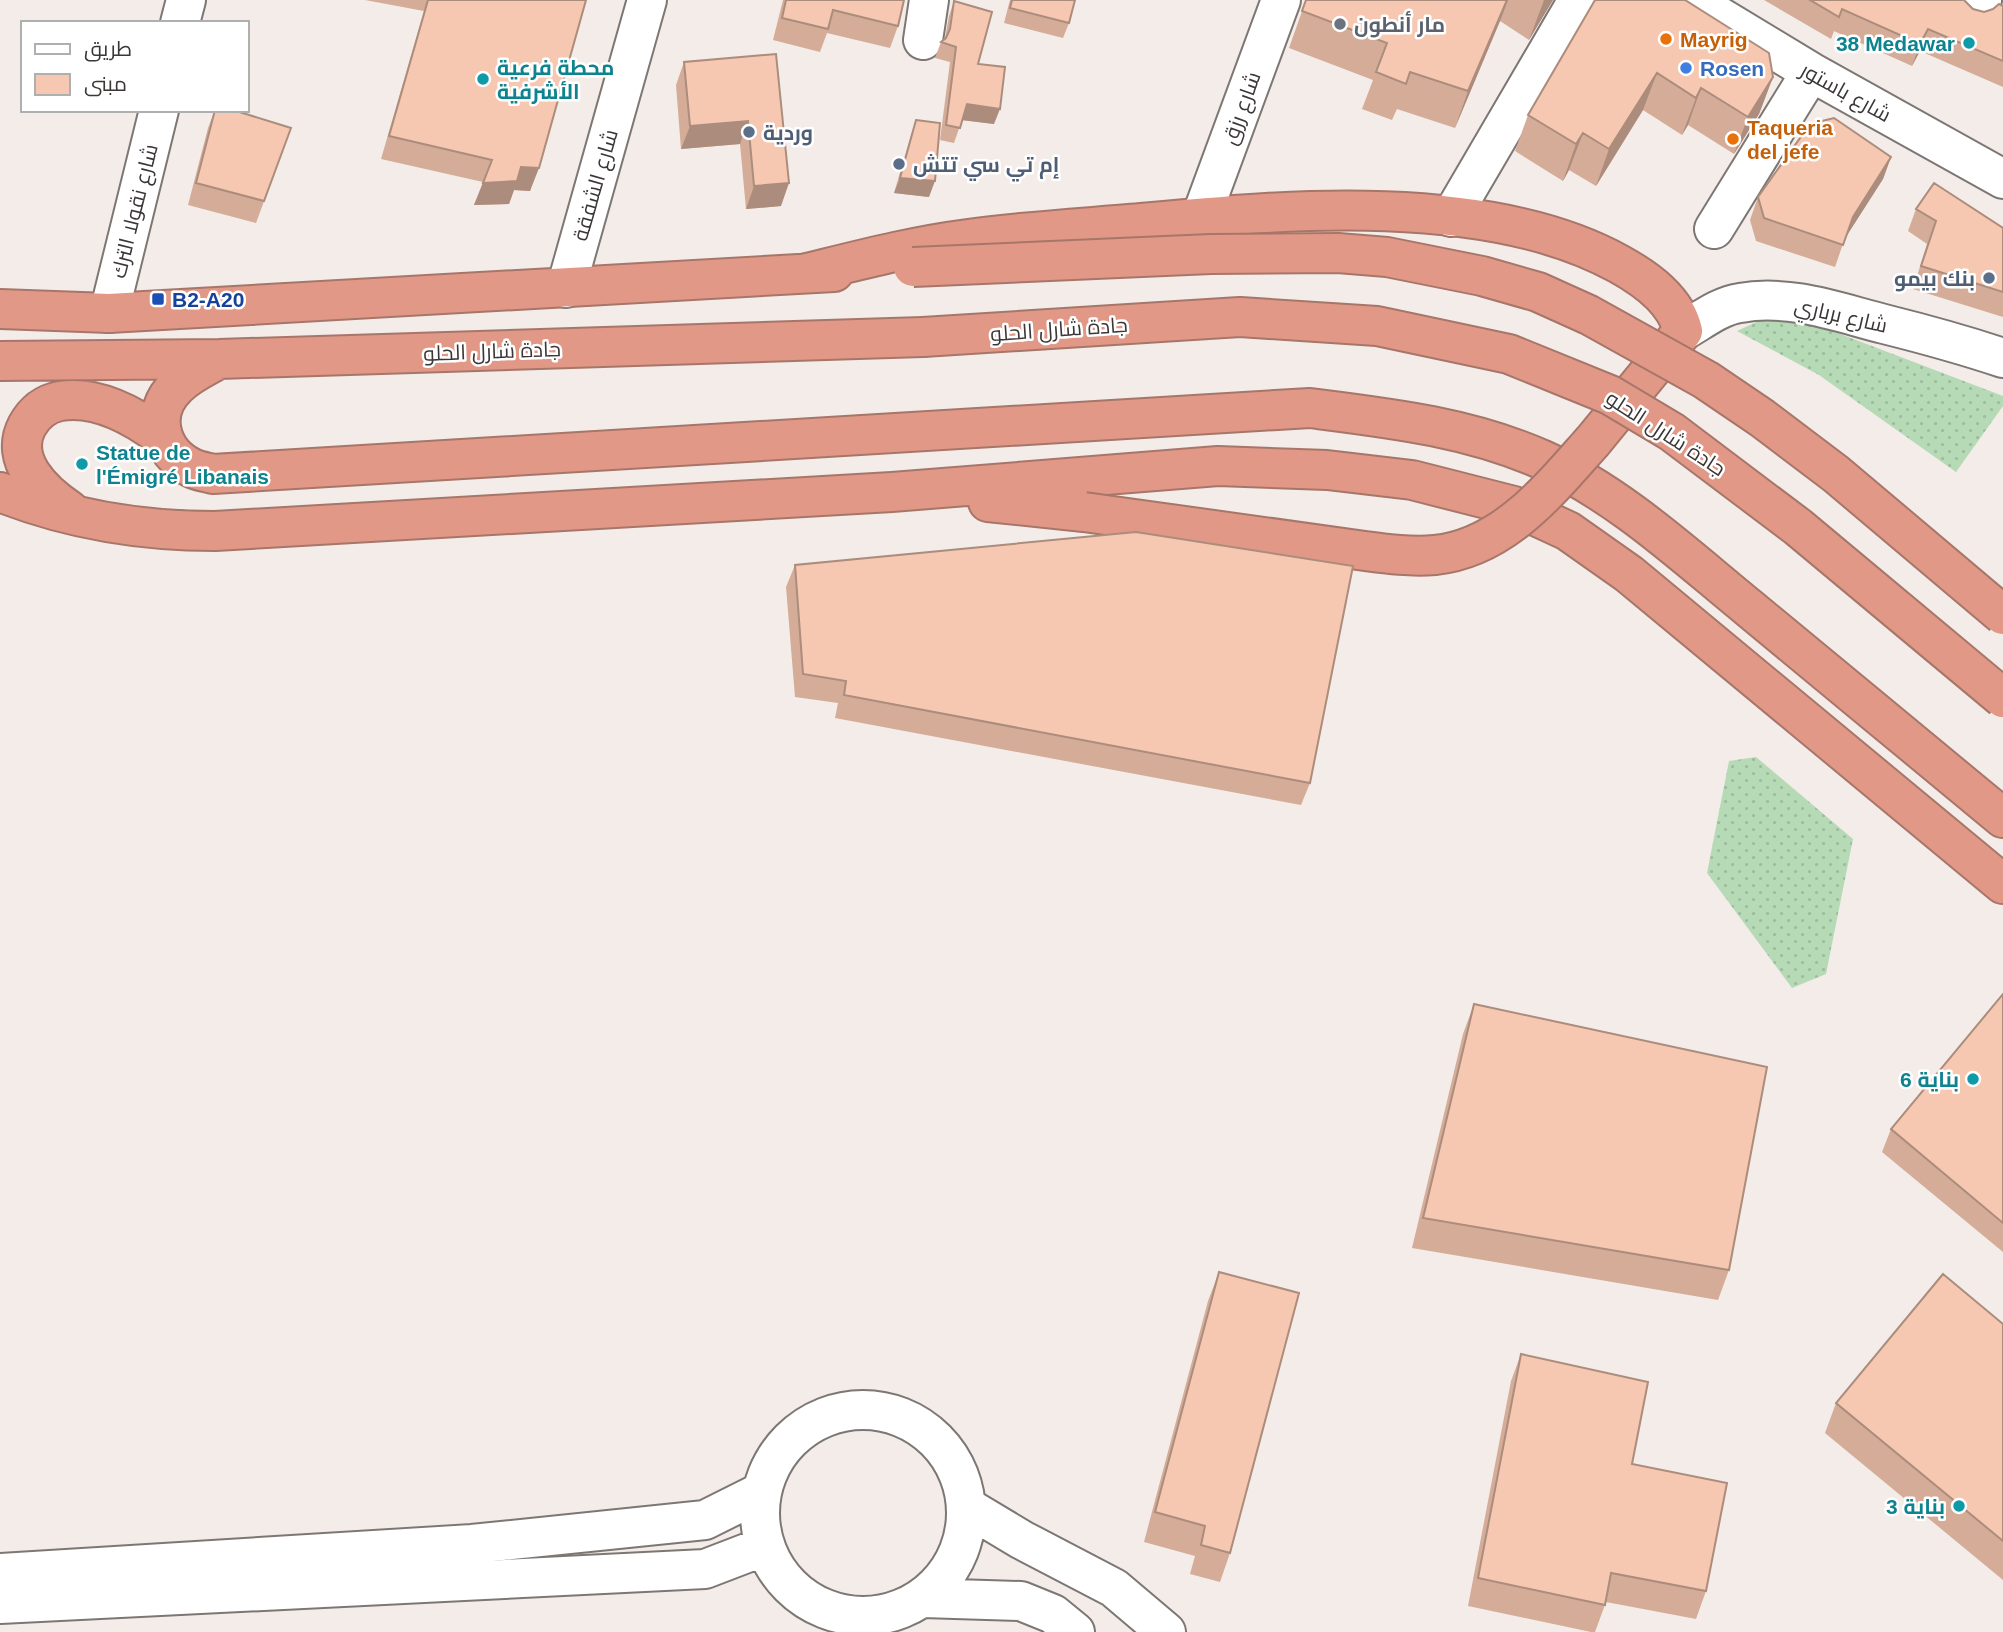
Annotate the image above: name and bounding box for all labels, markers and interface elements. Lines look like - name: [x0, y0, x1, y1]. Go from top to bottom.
- place label: مار أنطون: [1354, 11, 1445, 38]
- marker: مار أنطون: [1332, 16, 1348, 32]
- legend: [21, 21, 248, 112]
- place label: Mayrig: [1680, 28, 1748, 51]
- marker: Mayrig: [1658, 31, 1674, 47]
- place label: 38 Medawar: [1836, 32, 1955, 55]
- marker: 38 Medawar: [1961, 35, 1977, 51]
- text: طريق: [84, 37, 132, 62]
- place label: محطة فرعية الأشرفية: [497, 56, 614, 104]
- place label: Rosen: [1700, 57, 1764, 80]
- street label: شارع باستور: [1795, 57, 1895, 129]
- marker: Rosen: [1678, 60, 1694, 76]
- street label: شارع رزق: [1217, 69, 1268, 149]
- marker: محطة فرعية الأشرفية: [475, 71, 491, 87]
- text: مبنى: [84, 72, 127, 97]
- place label: Taqueria del jefe: [1747, 116, 1833, 163]
- place label: وردية: [763, 121, 813, 146]
- marker: وردية: [741, 124, 757, 140]
- street label: شارع الشفقة: [568, 127, 625, 244]
- marker: Taqueria del jefe: [1725, 131, 1741, 147]
- street label: شارع نقولا الترك: [106, 142, 165, 281]
- place label: إم تي سي تتش: [913, 153, 1059, 182]
- marker: إم تي سي تتش: [891, 156, 907, 172]
- place label: بنك بيمو: [1894, 267, 1975, 292]
- marker: بنك بيمو: [1981, 270, 1997, 286]
- place label: B2-A20: [172, 288, 244, 311]
- marker: B2-A20: [150, 291, 166, 307]
- street label: شارع برباري: [1791, 293, 1890, 342]
- street label: جادة شارل الحلو: [990, 313, 1129, 347]
- street label: جادة شارل الحلو: [423, 337, 561, 367]
- street label: جادة شارل الحلو: [1601, 386, 1730, 482]
- place label: Statue de l'Émigré Libanais: [96, 441, 269, 488]
- marker: Statue de l'Émigré Libanais: [74, 456, 90, 472]
- place label: بناية 6: [1900, 1068, 1959, 1092]
- marker: بناية 6: [1965, 1071, 1981, 1087]
- place label: بناية 3: [1886, 1495, 1945, 1519]
- marker: بناية 3: [1951, 1498, 1967, 1514]

